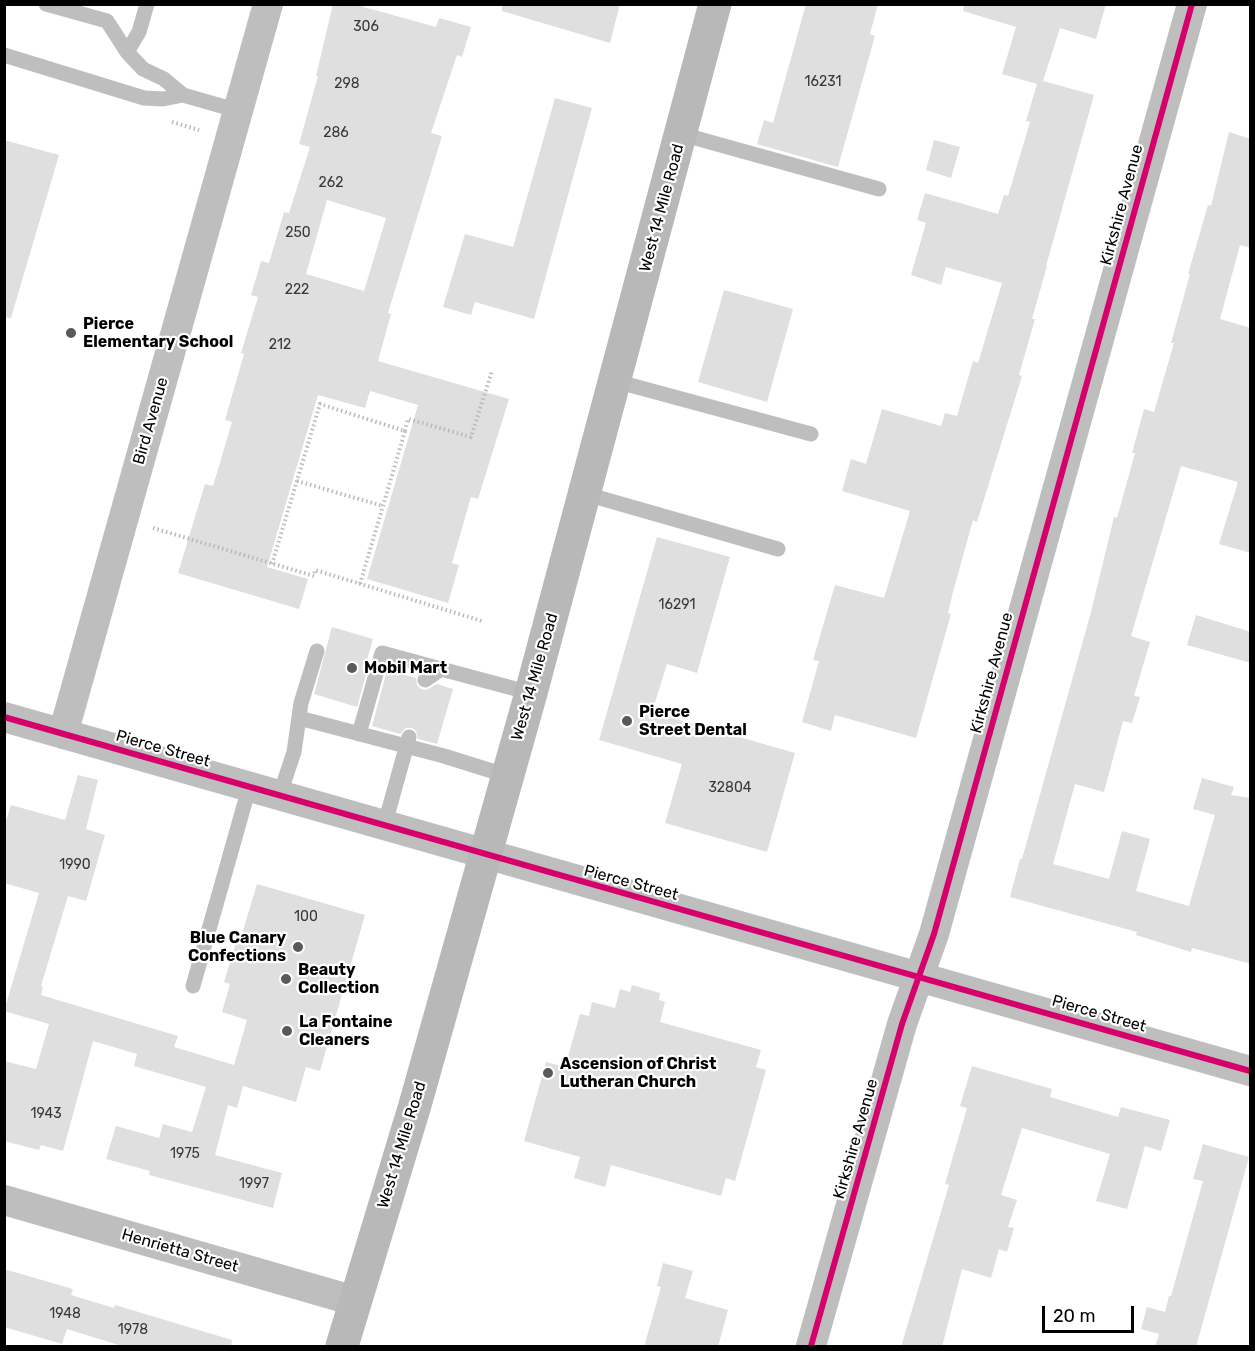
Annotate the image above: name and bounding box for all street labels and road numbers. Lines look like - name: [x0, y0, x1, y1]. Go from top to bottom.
- street label: West 14 Mile Road: [636, 142, 688, 274]
- street label: Kirkshire Avenue: [1097, 142, 1147, 268]
- street label: Bird Avenue: [129, 375, 173, 467]
- street label: Kirkshire Avenue: [967, 610, 1017, 736]
- street label: West 14 Mile Road: [508, 611, 562, 743]
- street label: Pierce Street: [114, 726, 212, 772]
- street label: Pierce Street: [582, 861, 680, 905]
- street label: Pierce Street: [1050, 991, 1148, 1037]
- street label: Kirkshire Avenue: [830, 1077, 882, 1201]
- street label: West 14 Mile Road: [374, 1079, 430, 1211]
- street label: Henrietta Street: [119, 1225, 241, 1277]

